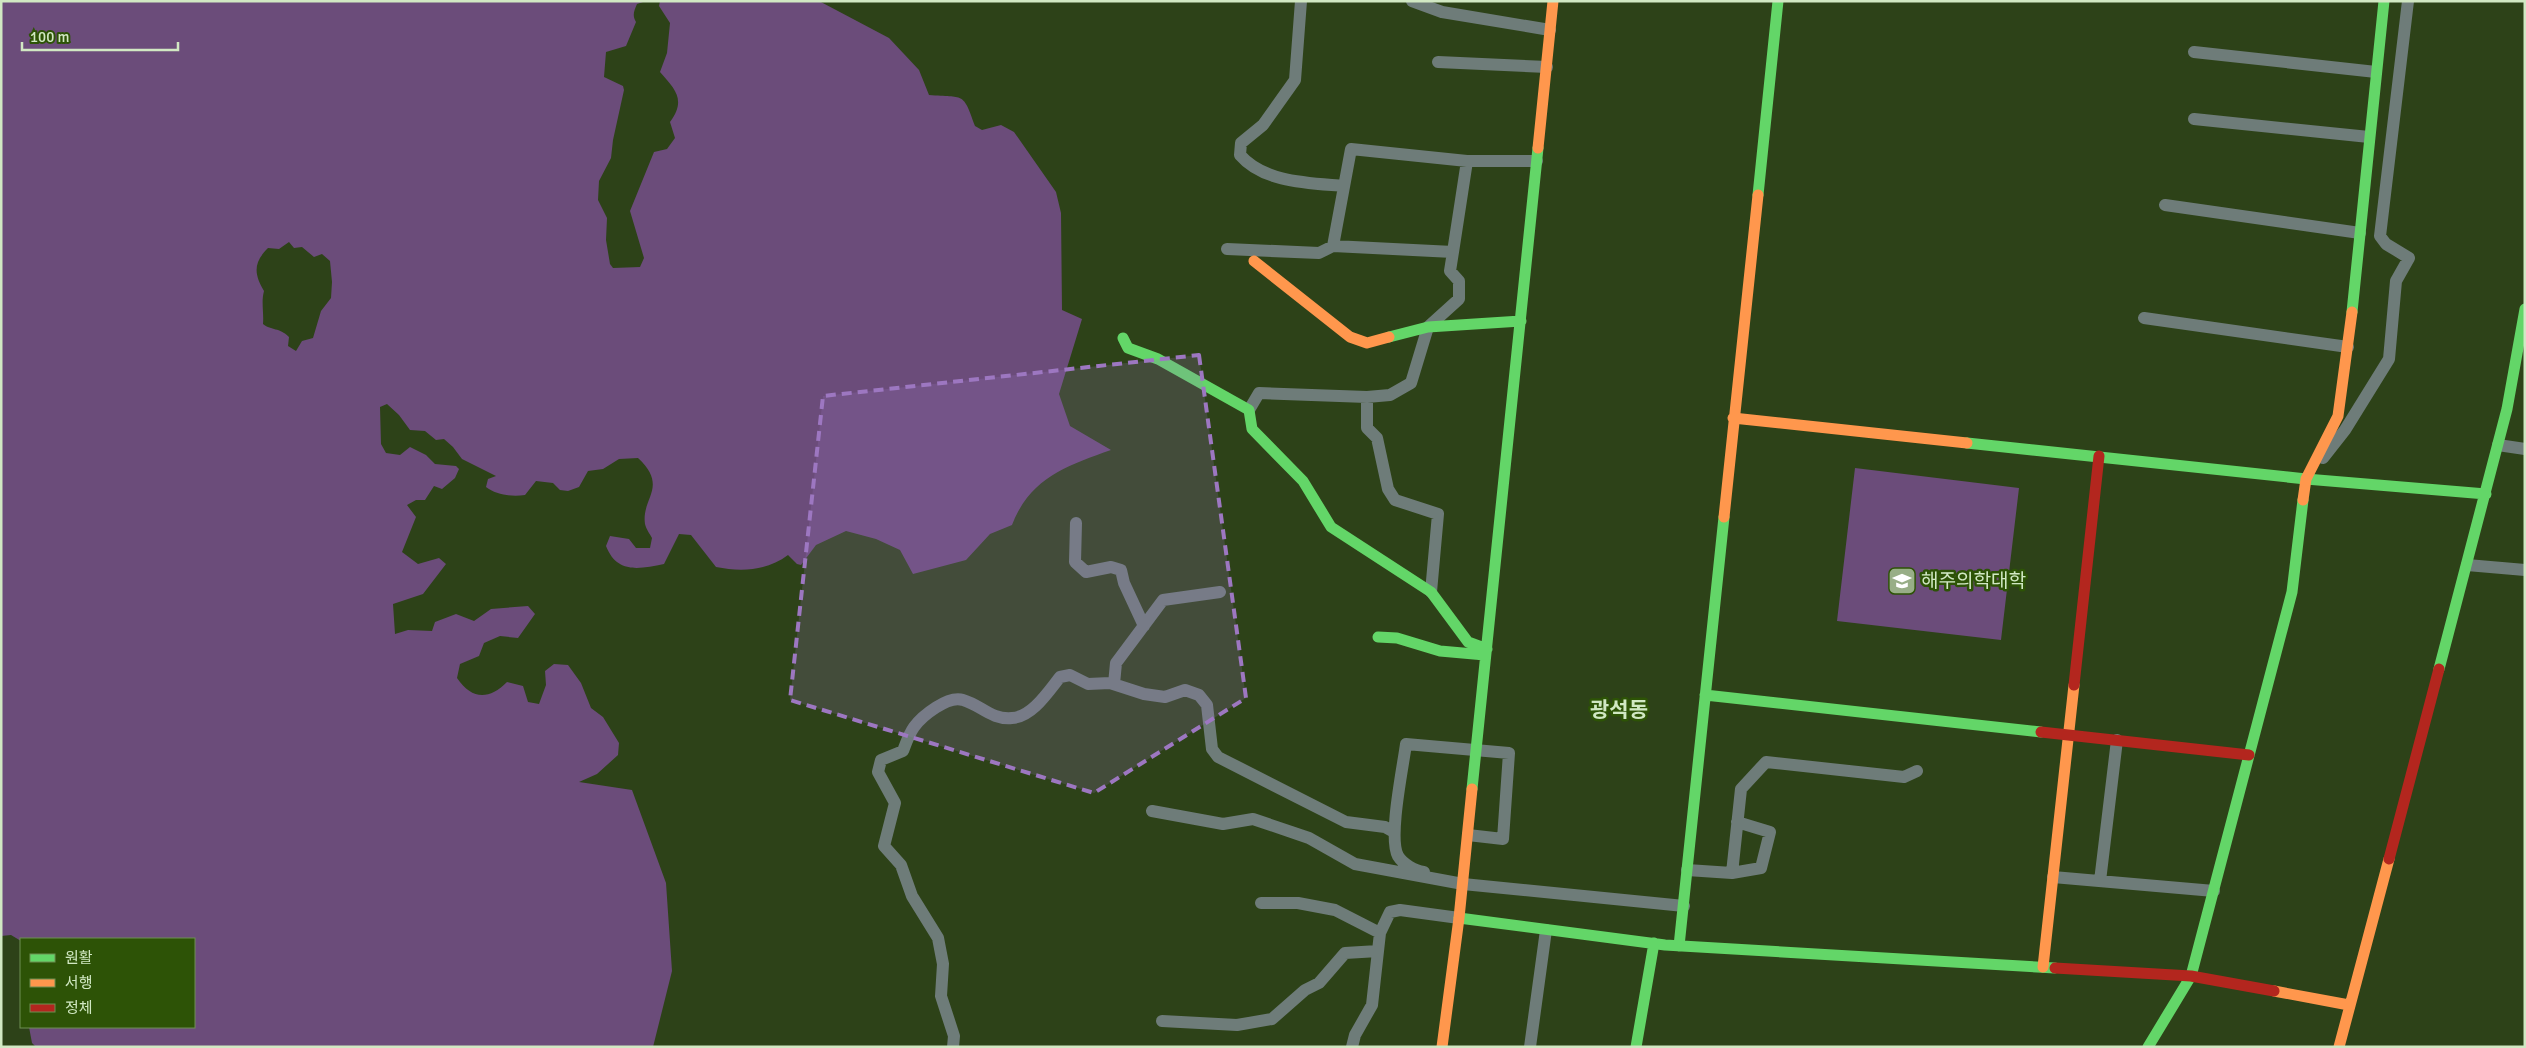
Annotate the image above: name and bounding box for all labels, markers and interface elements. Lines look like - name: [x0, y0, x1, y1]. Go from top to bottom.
- scale bar: [22, 20, 179, 52]
- text: 100 m: [30, 28, 70, 46]
- school or university icon: 해주의학대학: [1887, 566, 1917, 596]
- place label: 해주의학대학: [1921, 569, 2026, 593]
- district label: 광석동: [1590, 697, 1648, 723]
- legend: [20, 938, 195, 1028]
- text: 원활: [65, 949, 93, 967]
- text: 서행: [65, 974, 93, 992]
- text: 정체: [65, 999, 93, 1017]

